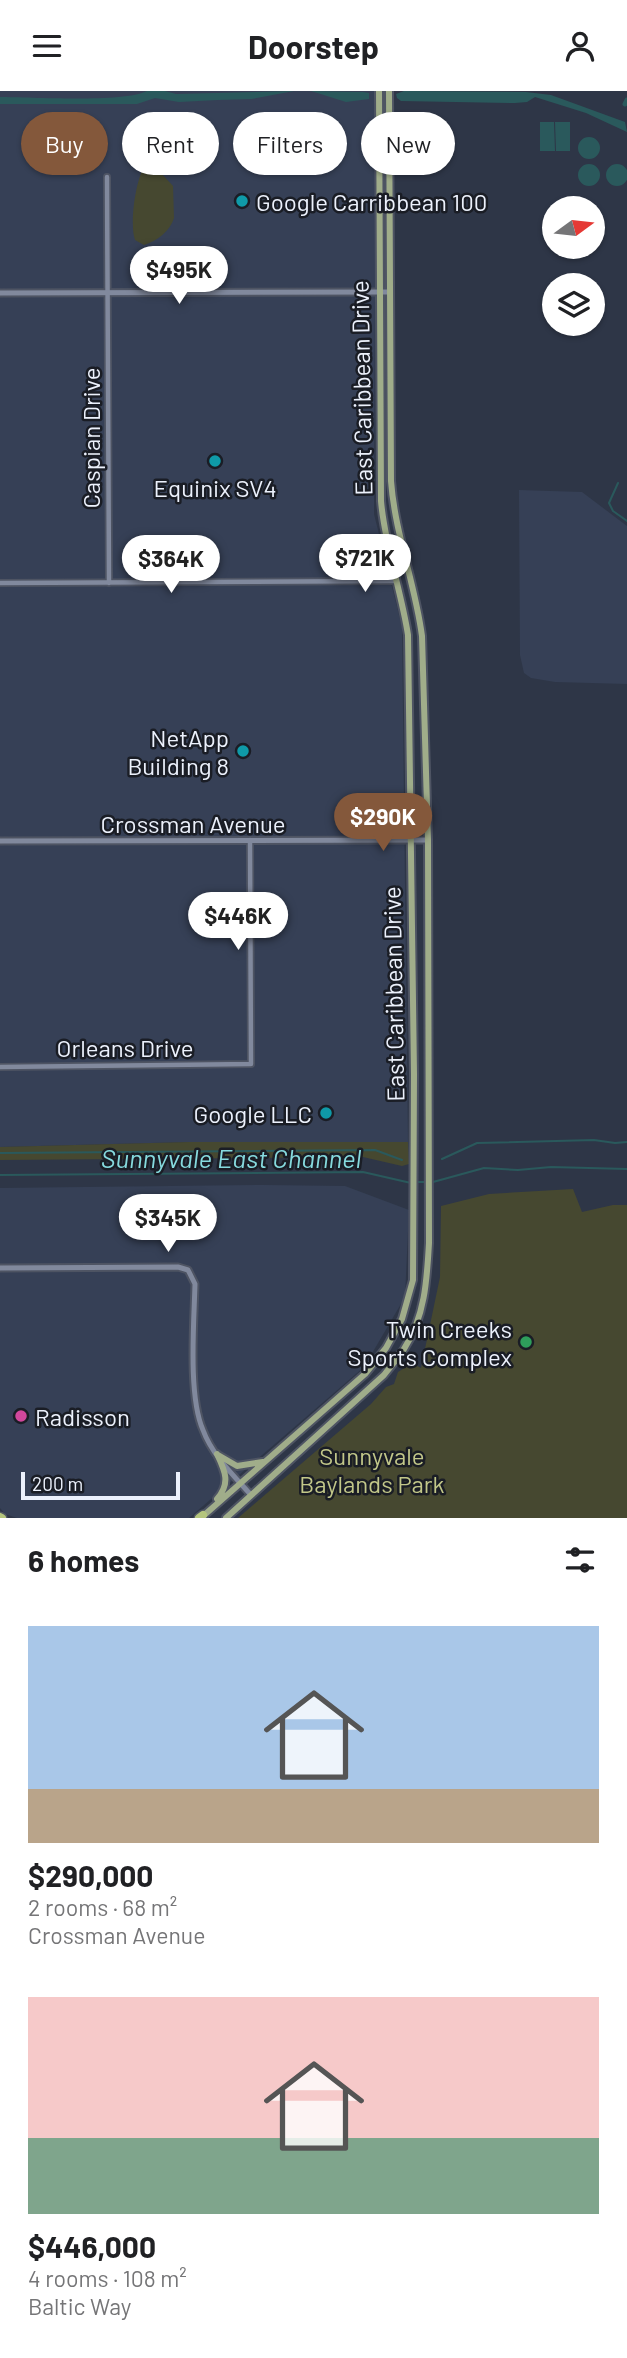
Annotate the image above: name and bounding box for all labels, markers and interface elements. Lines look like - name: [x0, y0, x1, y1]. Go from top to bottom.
- icon: menu: [28, 27, 66, 65]
- text: Doorstep: [248, 27, 379, 65]
- icon: person: [561, 27, 599, 65]
- chip: Buy: [21, 112, 108, 175]
- chip: Rent: [122, 112, 219, 175]
- chip: Filters: [233, 112, 347, 175]
- chip: New: [361, 112, 455, 175]
- place label: Google Carribbean 100: [256, 187, 487, 216]
- marker: Google Carribbean 100: [234, 193, 250, 209]
- north arrow: [542, 196, 606, 259]
- map controls: [542, 196, 605, 336]
- pin: $495K: [130, 247, 228, 306]
- text: $495K: [146, 255, 212, 283]
- button: layers: [542, 273, 605, 336]
- street label: East Caribbean Drive: [345, 280, 377, 496]
- street label: Caspian Drive: [76, 367, 105, 509]
- marker: Equinix SV4: [207, 453, 223, 469]
- place label: Equinix SV4: [153, 473, 277, 502]
- pin: $364K: [122, 535, 220, 595]
- pin: $721K: [316, 535, 414, 594]
- text: $721K: [335, 543, 395, 571]
- text: $364K: [138, 544, 204, 572]
- place label: NetApp Building 8: [127, 723, 229, 780]
- marker: NetApp Building 8: [235, 743, 251, 759]
- pin: $290K: [334, 793, 432, 853]
- text: $290K: [350, 802, 416, 830]
- street label: Crossman Avenue: [100, 809, 286, 838]
- street label: East Caribbean Drive: [377, 886, 409, 1102]
- pin: $446K: [189, 893, 287, 952]
- text: $446K: [204, 901, 272, 929]
- street label: Orleans Drive: [57, 1033, 193, 1062]
- place label: Google LLC: [193, 1099, 312, 1128]
- marker: Google LLC: [318, 1105, 334, 1121]
- water label: Sunnyvale East Channel: [101, 1142, 361, 1173]
- pin: $345K: [119, 1195, 217, 1254]
- text: $345K: [135, 1203, 201, 1231]
- place label: Twin Creeks Sports Complex: [348, 1314, 512, 1371]
- marker: Twin Creeks Sports Complex: [518, 1334, 534, 1350]
- place label: Radisson: [35, 1402, 130, 1431]
- marker: Radisson: [13, 1408, 29, 1424]
- park label: Sunnyvale Baylands Park: [299, 1441, 445, 1498]
- scale bar: [21, 1469, 180, 1501]
- text: 200 m: [32, 1472, 83, 1495]
- icon: filters: [561, 1541, 599, 1579]
- text: 6 homes: [28, 1542, 139, 1578]
- icon: home: [251, 1672, 377, 1798]
- text: $290,000: [28, 1857, 153, 1893]
- text: 2 rooms · 68 m²: [28, 1893, 177, 1921]
- text: Crossman Avenue: [28, 1921, 205, 1949]
- icon: home: [251, 2043, 377, 2169]
- text: $446,000: [28, 2228, 156, 2264]
- text: 4 rooms · 108 m²: [28, 2264, 187, 2292]
- text: Baltic Way: [28, 2292, 131, 2320]

